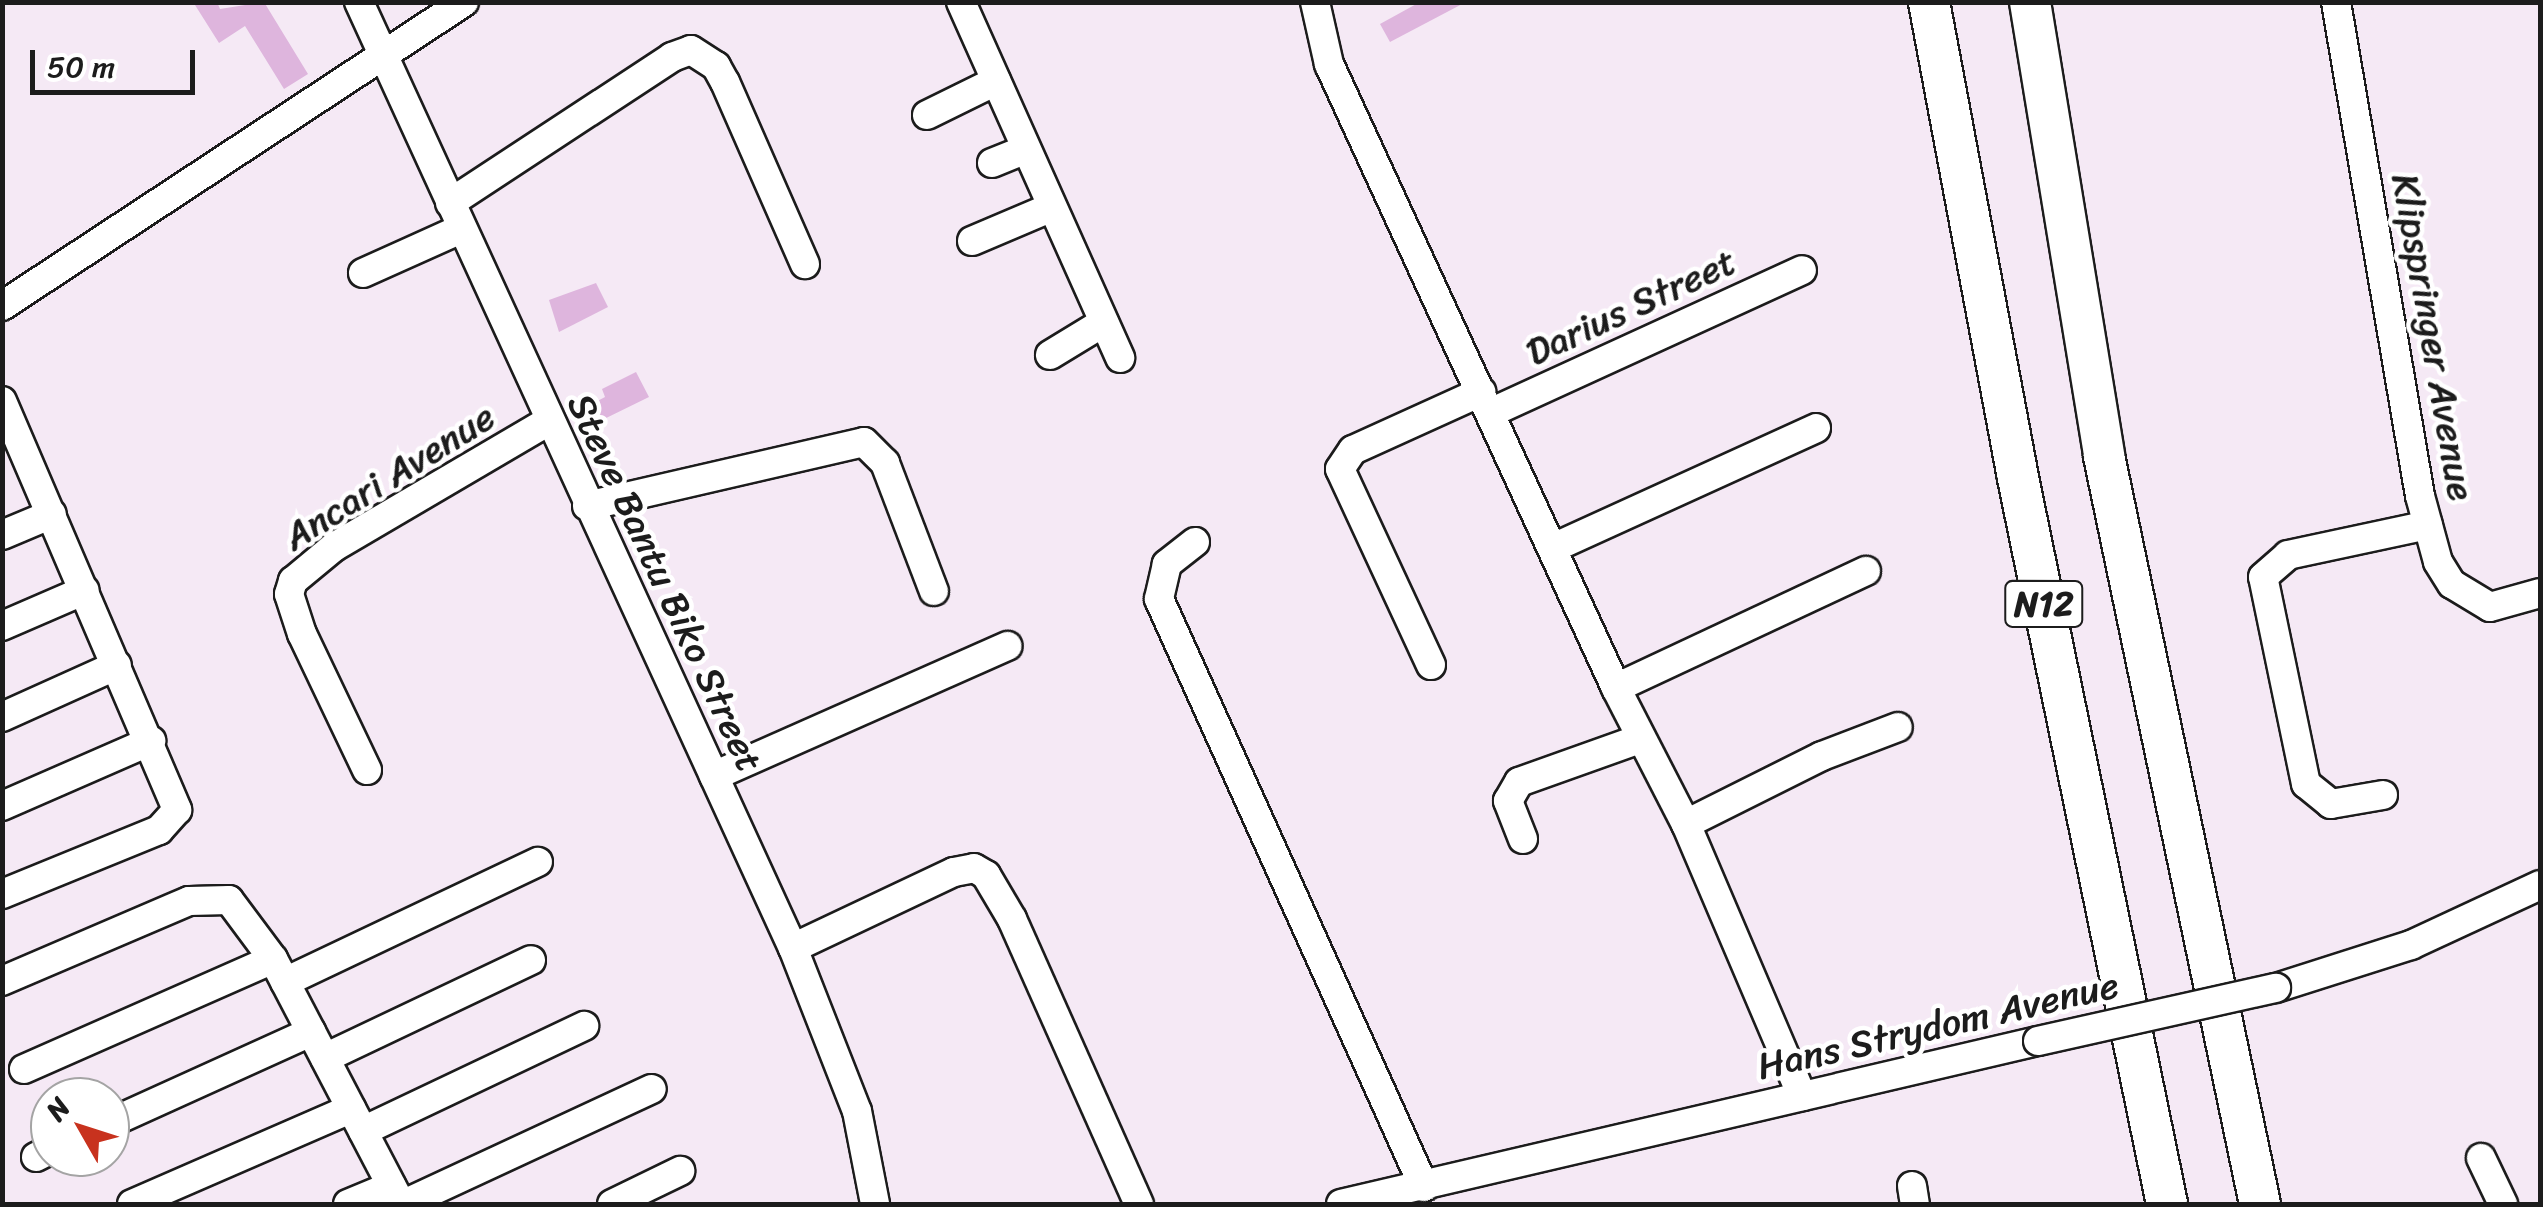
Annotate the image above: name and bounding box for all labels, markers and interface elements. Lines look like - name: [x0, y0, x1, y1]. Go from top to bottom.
- scale bar: [35, 30, 200, 92]
- text: 50 m: [47, 40, 115, 94]
- street label: Klipspringer Avenue: [2382, 170, 2484, 504]
- street label: Darius Street: [1519, 239, 1743, 375]
- street label: Steve Bantu Biko Street: [557, 387, 773, 779]
- street label: Ancari Avenue: [275, 394, 503, 560]
- road number: N12: [2004, 574, 2084, 634]
- street label: Hans Strydom Avenue: [1753, 962, 2123, 1090]
- north arrow: [30, 1077, 130, 1177]
- text: N: [33, 1086, 83, 1132]

